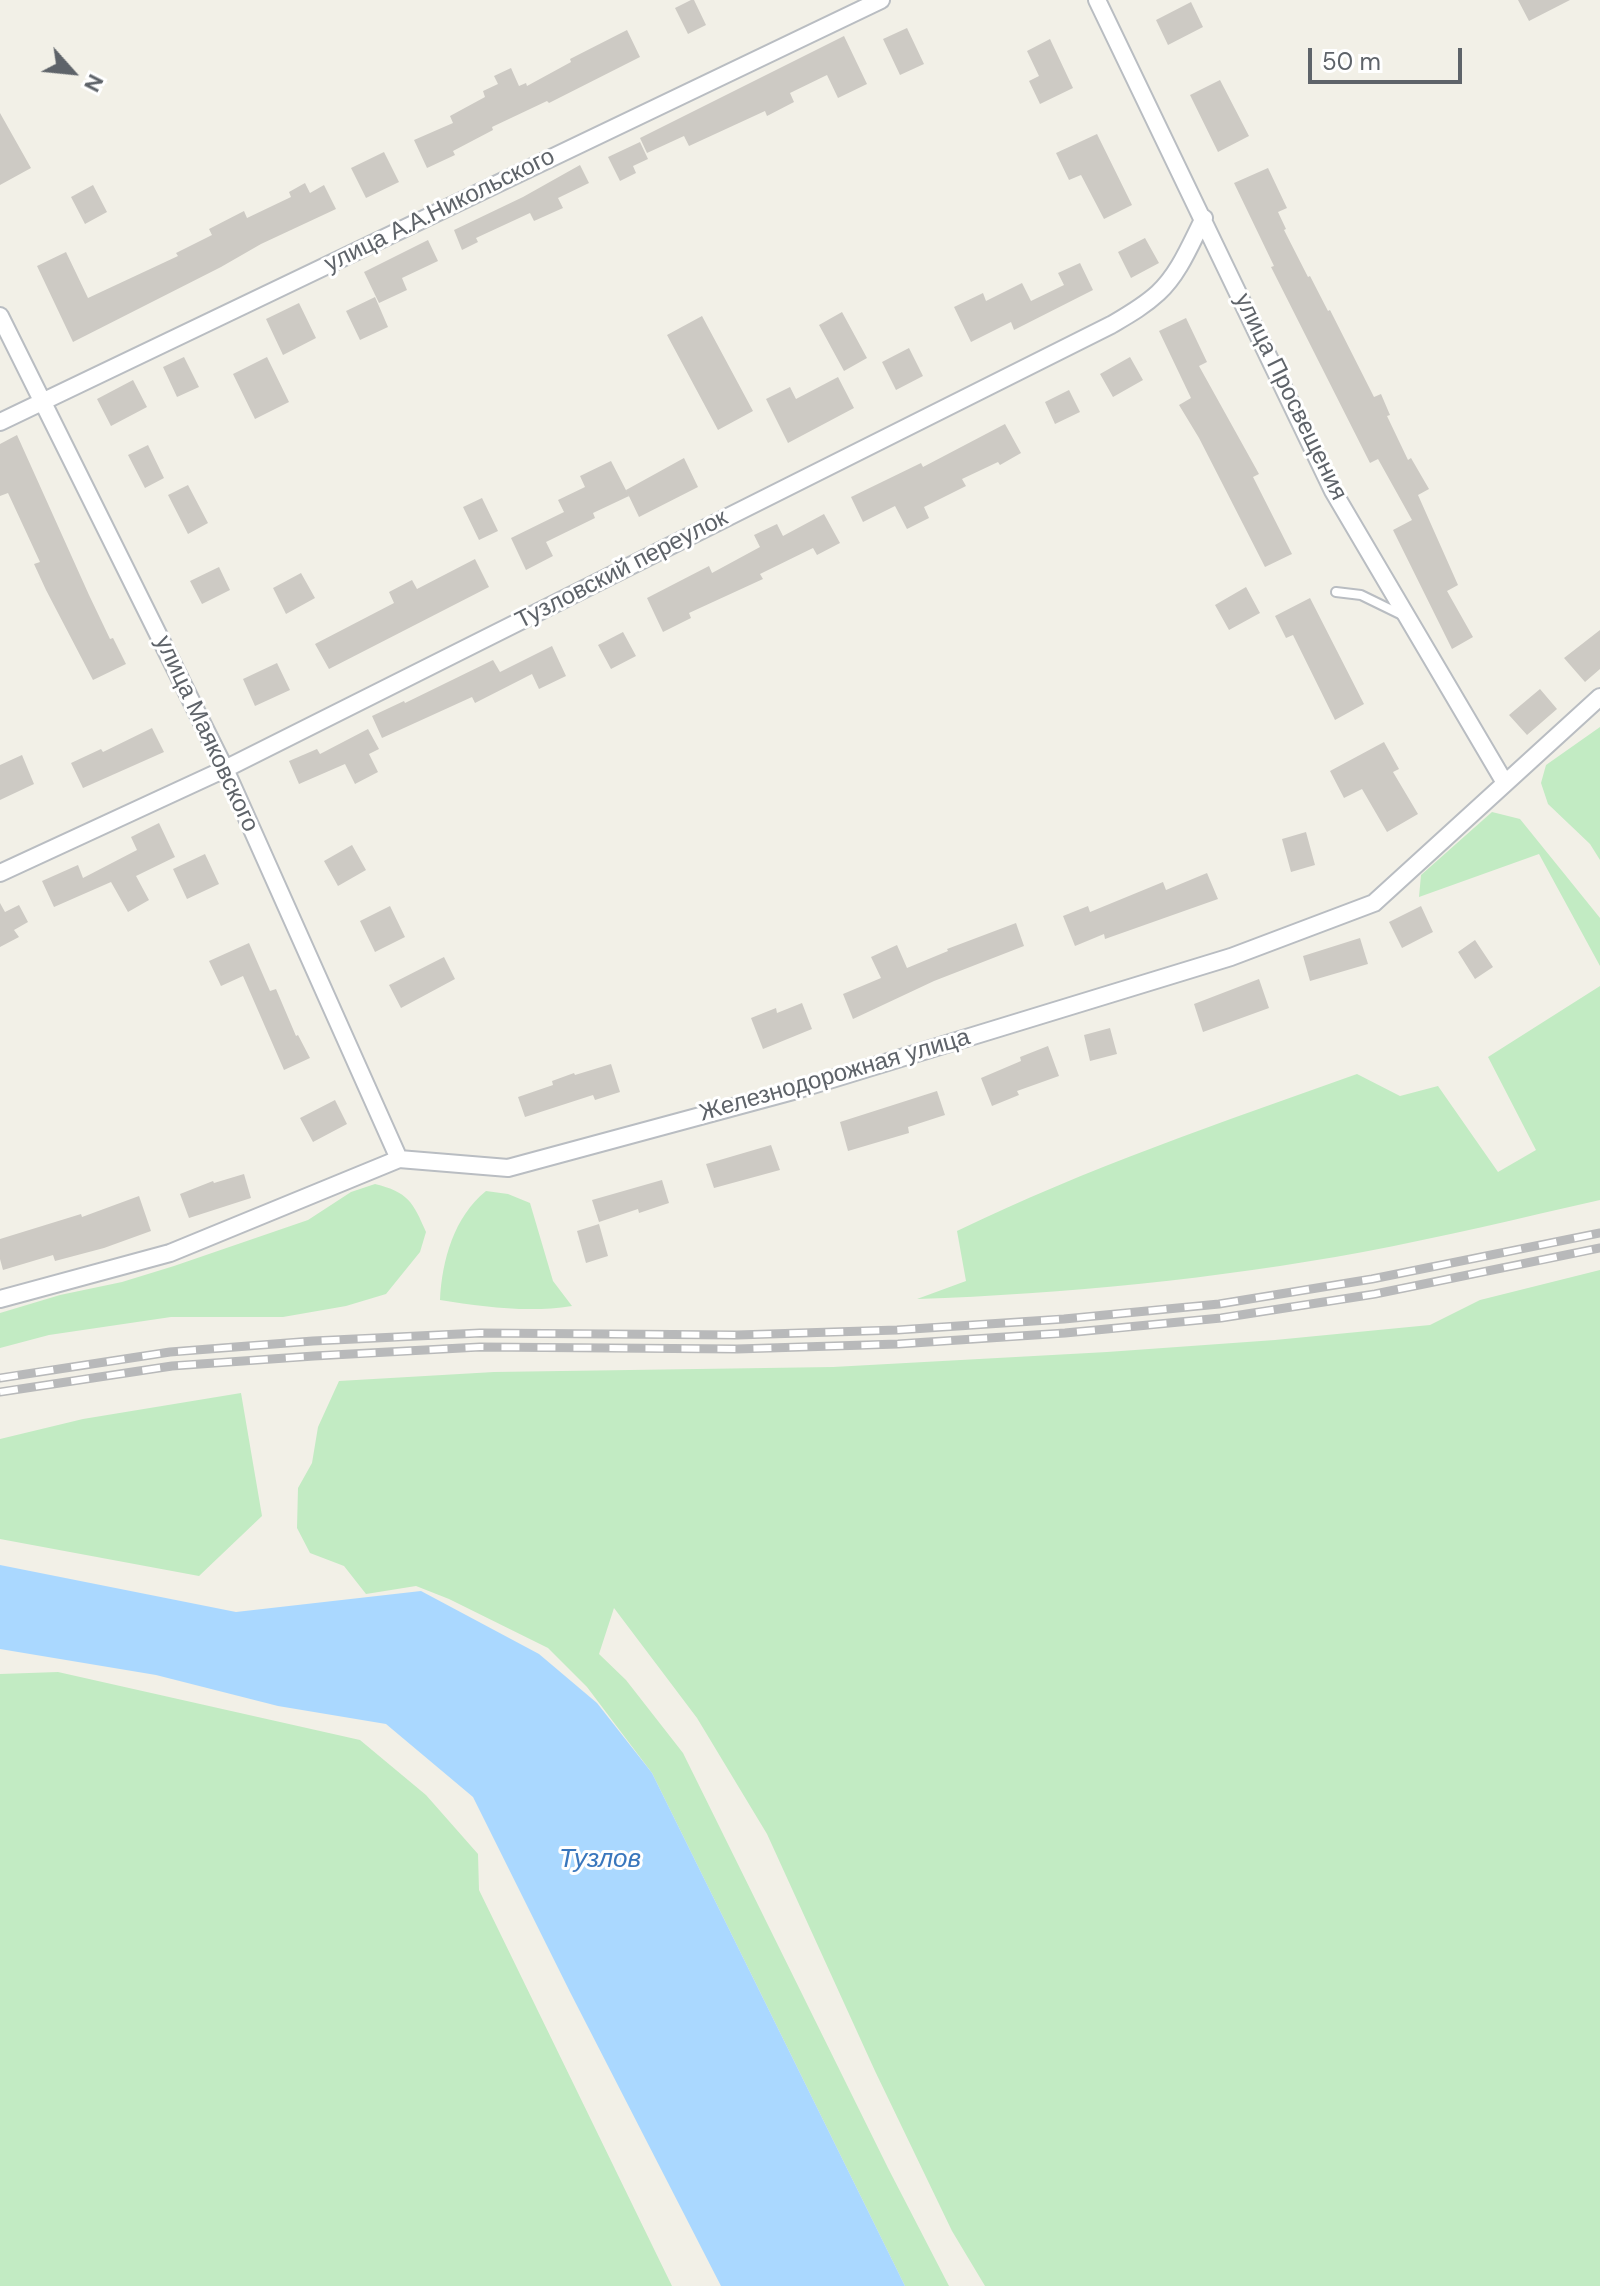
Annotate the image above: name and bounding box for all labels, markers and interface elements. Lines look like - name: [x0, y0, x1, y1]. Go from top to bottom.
- north arrow: [32, 32, 112, 112]
- scale bar: [1312, 32, 1466, 82]
- text: 50 m: [1322, 46, 1381, 77]
- text: N: [77, 69, 110, 97]
- street label: улица А.А.Никольского: [320, 143, 560, 279]
- street label: улица Просвещения: [1227, 289, 1353, 505]
- street label: Тузловский переулок: [511, 504, 733, 636]
- street label: улица Маяковского: [148, 631, 264, 837]
- street label: Железнодорожная улица: [696, 1024, 974, 1128]
- water label: Тузлов: [559, 1844, 641, 1876]

